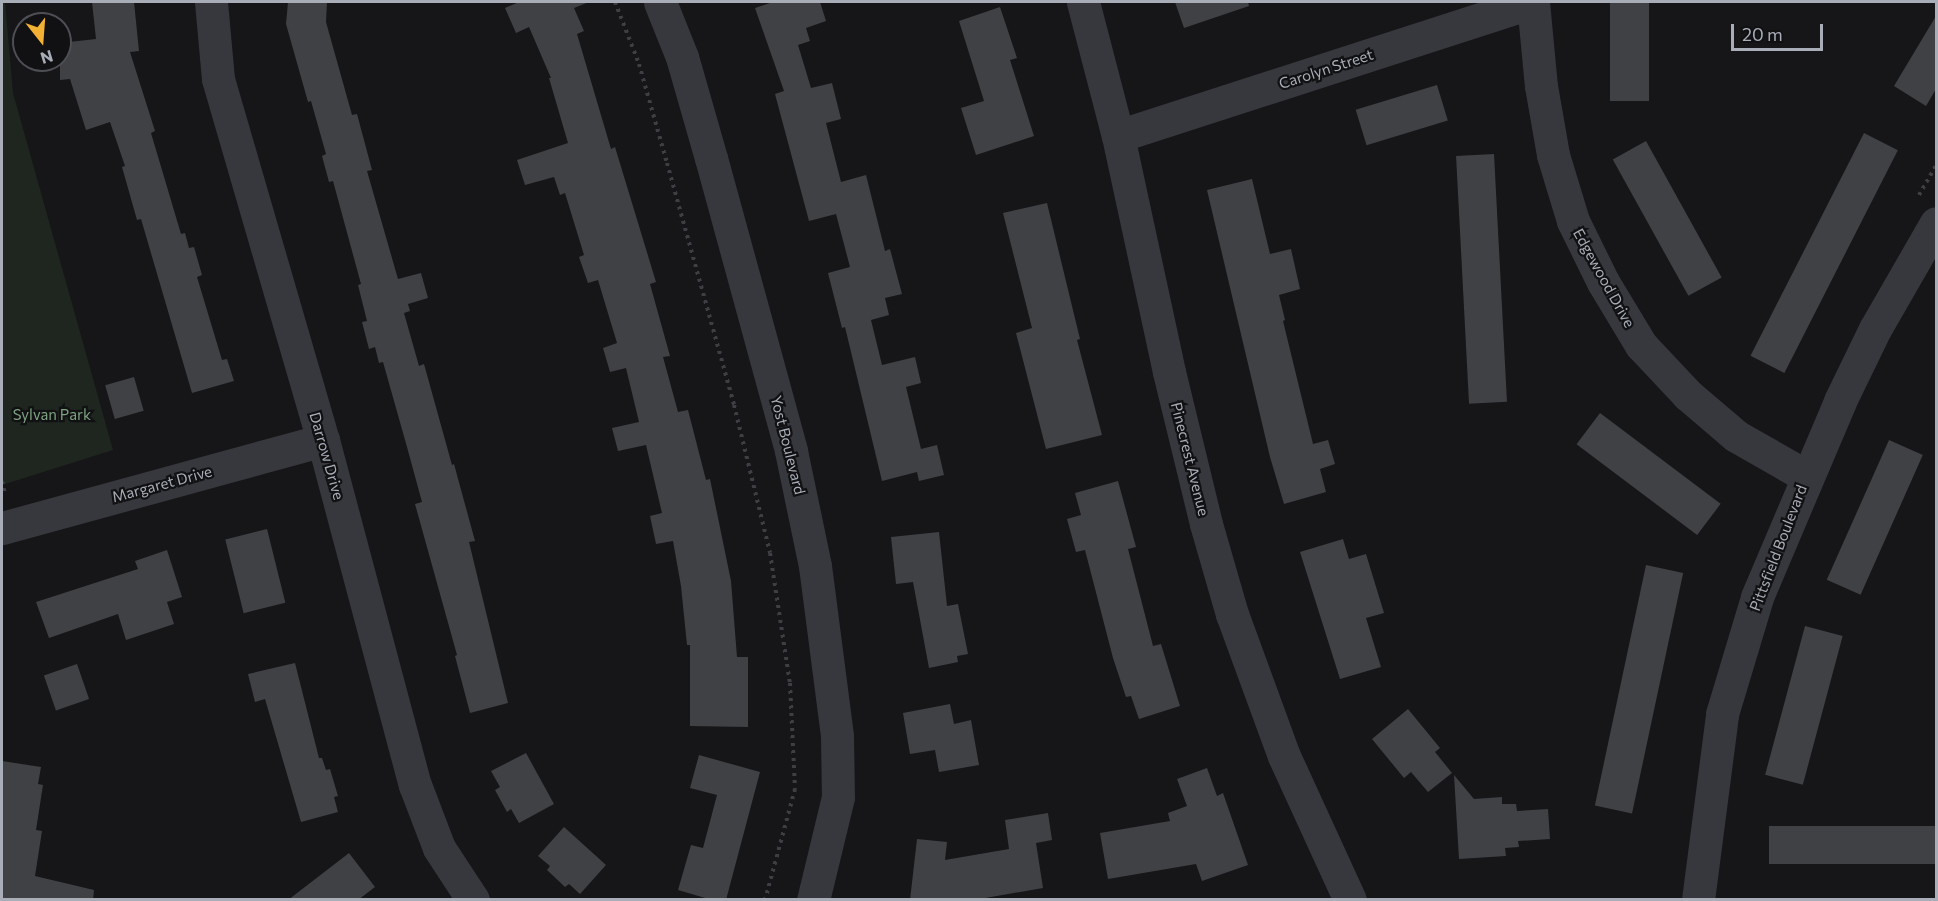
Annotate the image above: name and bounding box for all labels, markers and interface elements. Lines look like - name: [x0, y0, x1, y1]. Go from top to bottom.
- north arrow: [12, 12, 72, 72]
- scale bar: [1734, 12, 1826, 50]
- text: 20 m: [1742, 23, 1783, 45]
- street label: Carolyn Street: [1276, 45, 1376, 93]
- text: N: [38, 47, 55, 69]
- street label: Edgewood Drive: [1569, 225, 1639, 331]
- street label: Yost Boulevard: [767, 394, 809, 496]
- street label: Pinecrest Avenue: [1167, 400, 1213, 518]
- park label: Sylvan Park: [13, 406, 91, 424]
- street label: Darrow Drive: [306, 410, 348, 502]
- street label: Margaret Drive: [110, 462, 214, 506]
- street label: Pittsfield Boulevard: [1746, 482, 1810, 614]

